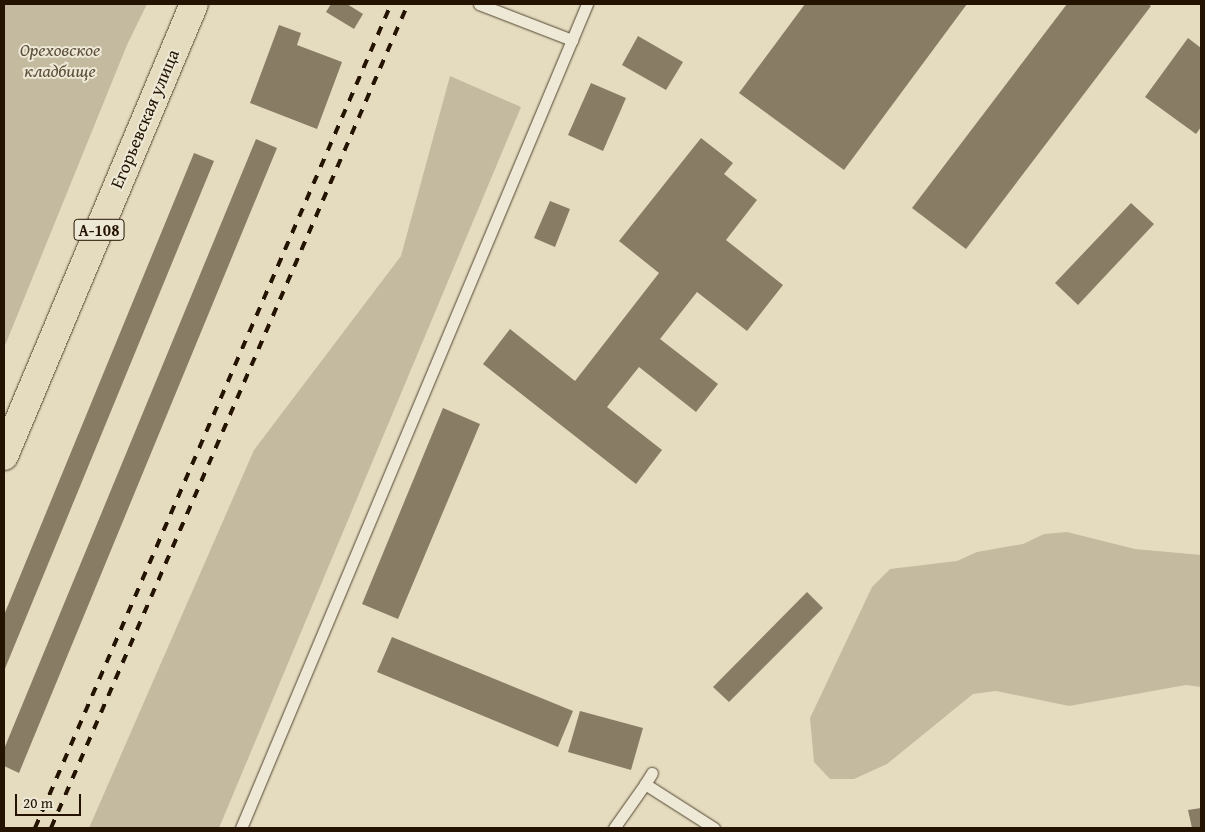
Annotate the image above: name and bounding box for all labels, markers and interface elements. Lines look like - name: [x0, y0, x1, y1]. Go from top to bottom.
- park label: Ореховское кладбище: [20, 40, 100, 82]
- street label: Егорьевская улица: [106, 46, 184, 192]
- road number: А-108: [73, 216, 125, 244]
- scale bar: [18, 784, 84, 816]
- text: 20 m: [23, 792, 53, 813]

